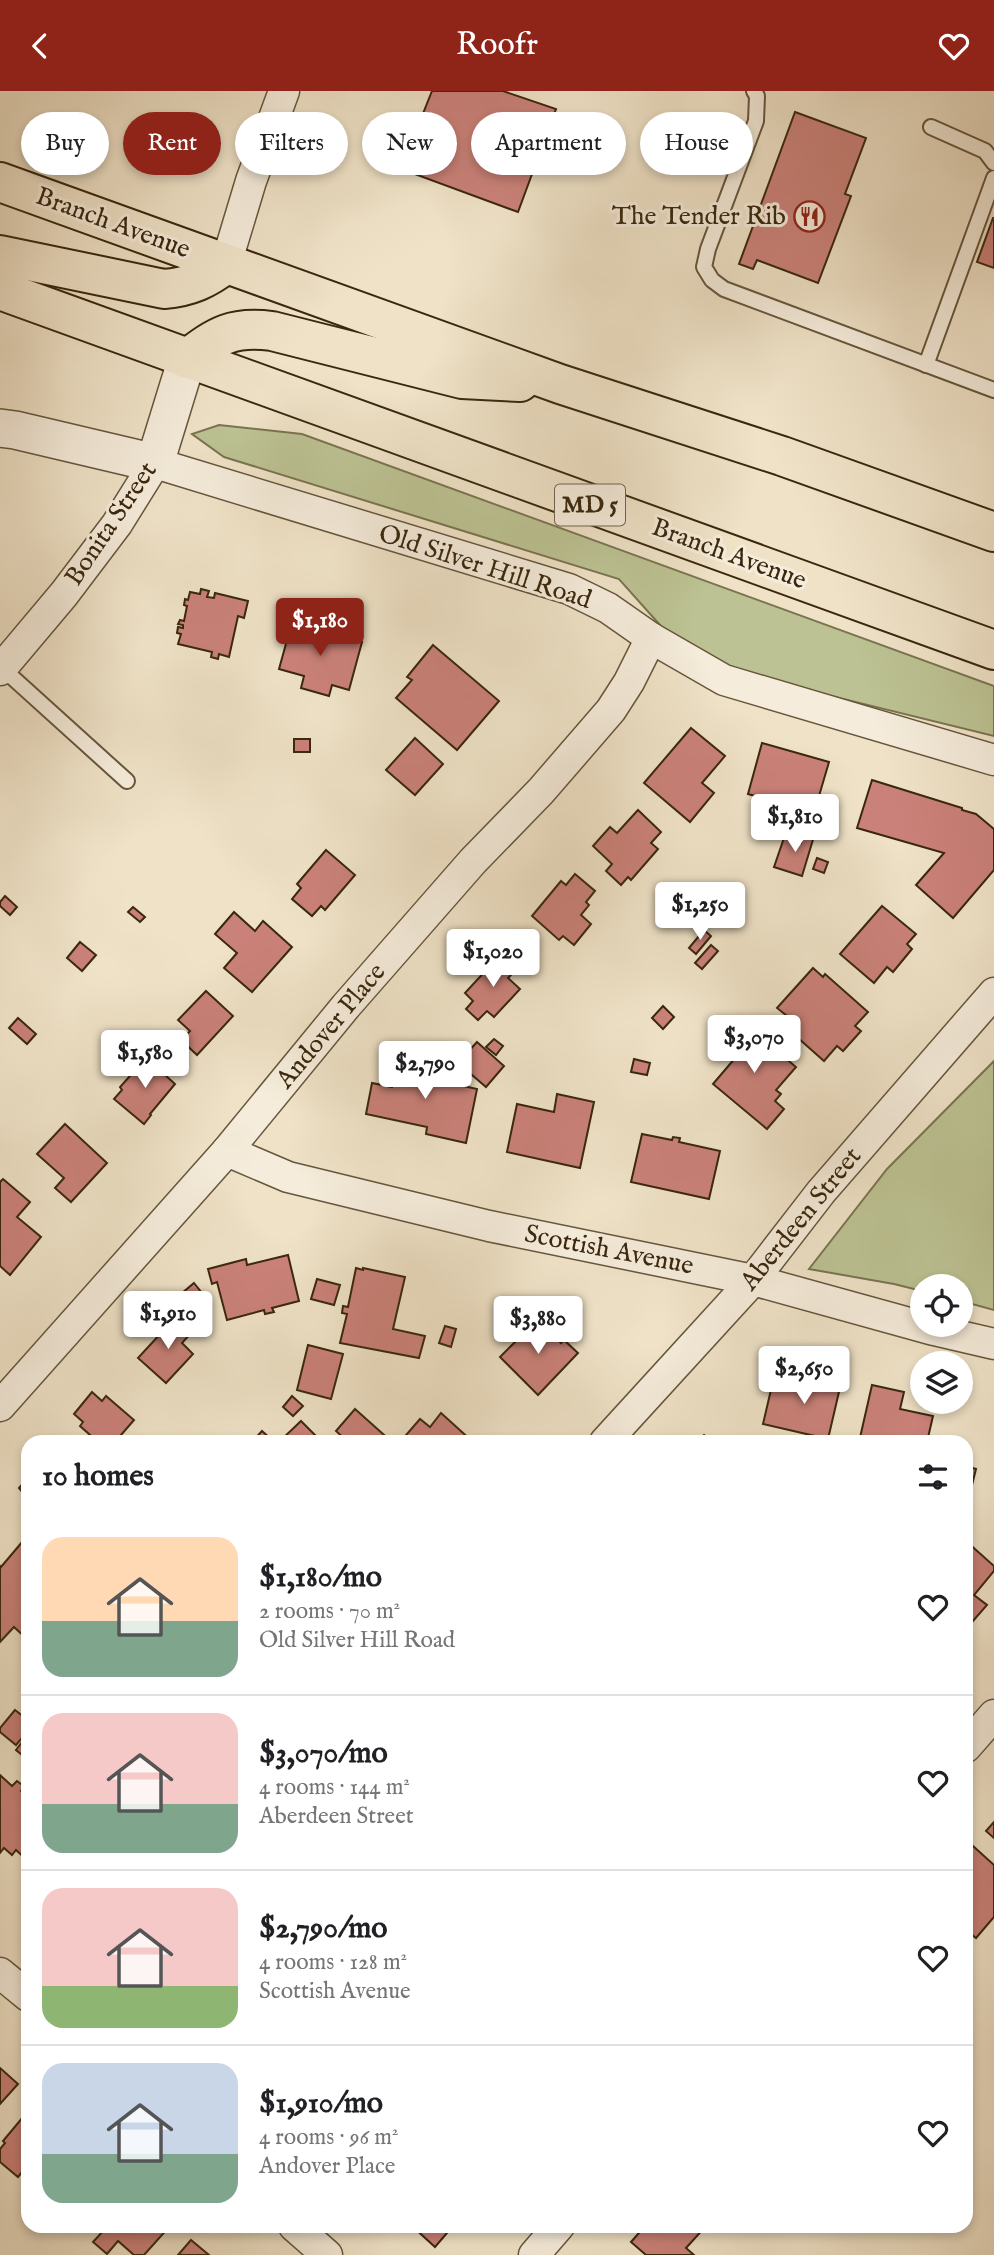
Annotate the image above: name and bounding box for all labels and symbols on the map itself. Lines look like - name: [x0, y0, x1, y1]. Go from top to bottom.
- street label: Branch Avenue: [31, 180, 195, 266]
- restaurant icon: The Tender Rib: [792, 199, 826, 233]
- place label: The Tender Rib: [612, 200, 786, 233]
- street label: Bonita Street: [58, 456, 165, 592]
- road number: MD 5: [555, 485, 625, 526]
- street label: Branch Avenue: [647, 511, 811, 597]
- street label: Old Silver Hill Road: [374, 517, 596, 617]
- pin: $1,180: [263, 599, 377, 658]
- pin: $1,810: [738, 795, 852, 854]
- pin: $1,250: [643, 883, 757, 942]
- pin: $1,020: [436, 929, 550, 989]
- street label: Andover Place: [268, 956, 393, 1096]
- pin: $3,070: [697, 1016, 811, 1075]
- pin: $1,580: [88, 1031, 202, 1090]
- pin: $2,790: [368, 1041, 482, 1101]
- street label: Aberdeen Street: [733, 1141, 869, 1298]
- street label: Scottish Avenue: [522, 1217, 696, 1283]
- pin: $1,910: [111, 1291, 225, 1351]
- pin: $3,880: [481, 1297, 595, 1356]
- pin: $2,650: [747, 1347, 861, 1406]

